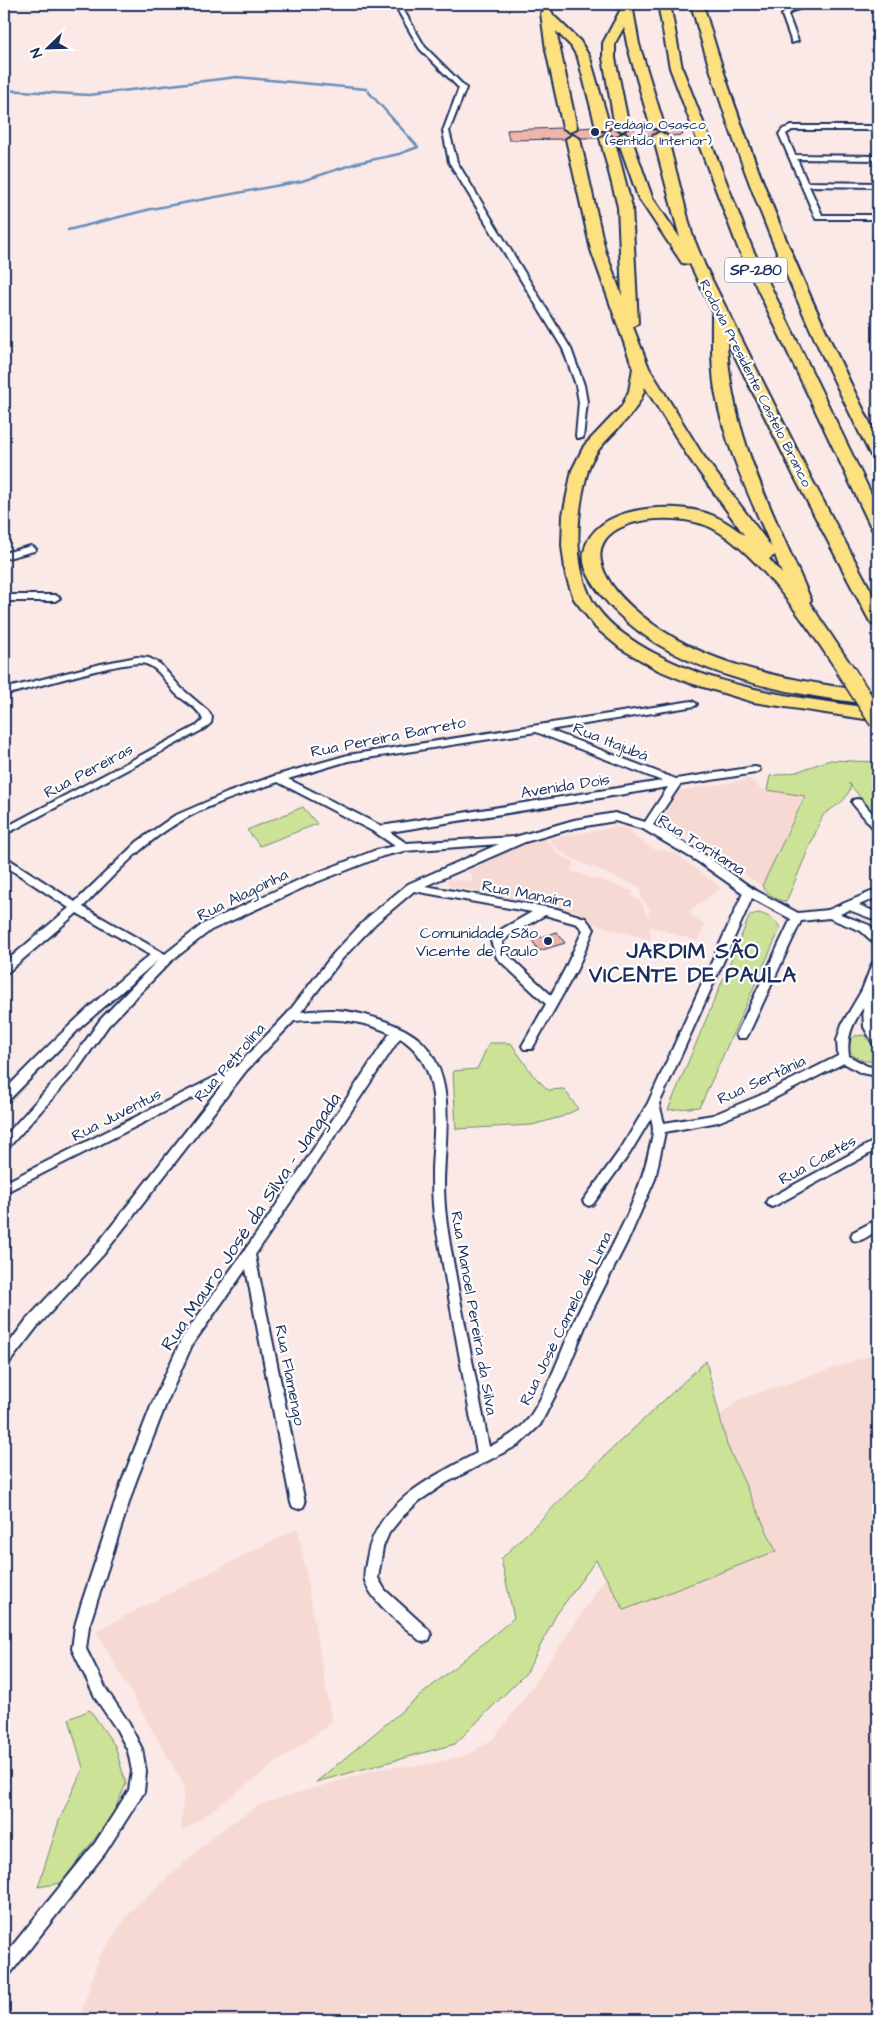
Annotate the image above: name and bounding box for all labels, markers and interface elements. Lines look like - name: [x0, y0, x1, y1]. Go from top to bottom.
- north arrow: [22, 22, 72, 72]
- text: N: [26, 45, 48, 61]
- place label: Pedágio Osasco (sentido Interior): [605, 115, 712, 151]
- marker: Pedágio Osasco (sentido Interior): [589, 126, 601, 138]
- road number: SP-280: [725, 258, 787, 282]
- street label: Rodovia Presidente Castelo Branco: [694, 276, 816, 491]
- street label: Rua Pereira Barreto: [309, 711, 468, 763]
- street label: Rua Itajubá: [570, 717, 651, 767]
- street label: Rua Pereiras: [40, 738, 137, 804]
- street label: Avenida Dois: [519, 768, 611, 804]
- street label: Rua Toritama: [653, 809, 749, 881]
- street label: Rua Alagoinha: [193, 863, 292, 927]
- street label: Rua Manaíra: [480, 875, 574, 913]
- place label: Comunidade São Vicente de Paulo: [416, 922, 538, 962]
- marker: Comunidade São Vicente de Paulo: [542, 935, 554, 947]
- district label: JARDIM SÃO VICENTE DE PAULA: [588, 937, 797, 990]
- street label: Rua Petrolina: [189, 1018, 270, 1107]
- street label: Rua Sertânia: [714, 1050, 809, 1110]
- street label: Rua Juventus: [68, 1083, 165, 1147]
- street label: Rua Mauro José da Silva - Jangada: [154, 1087, 349, 1357]
- street label: Rua Caetés: [775, 1130, 860, 1190]
- street label: Rua Manoel Pereira da Silva: [445, 1210, 503, 1417]
- street label: Rua José Camelo de Lima: [514, 1228, 618, 1409]
- street label: Rua Flamengo: [268, 1323, 311, 1428]

